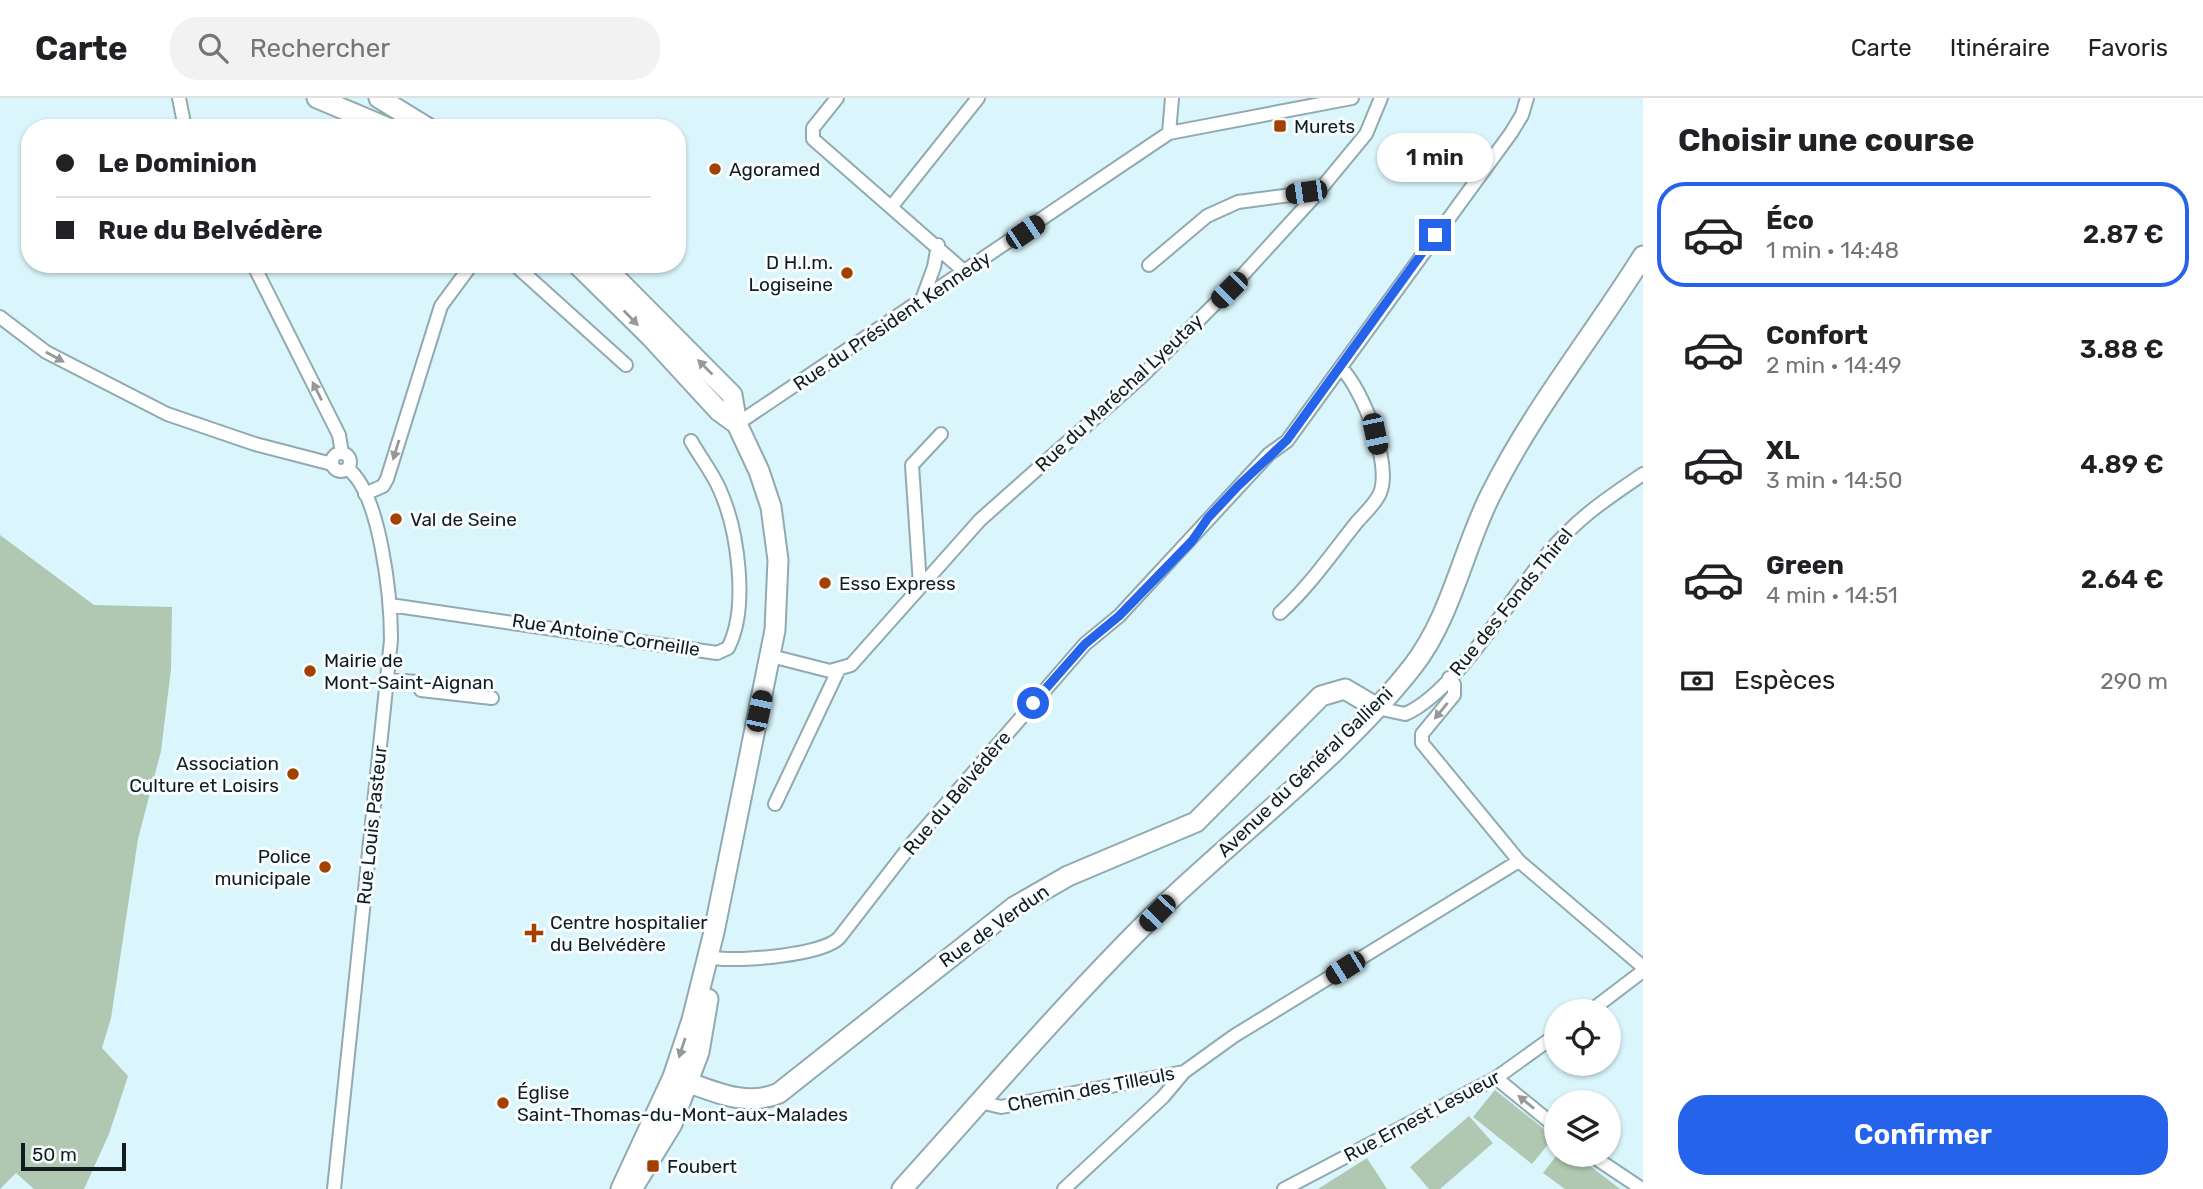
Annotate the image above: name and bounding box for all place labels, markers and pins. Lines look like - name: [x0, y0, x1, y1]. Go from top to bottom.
- place label: Murets: [1294, 115, 1355, 138]
- marker: Murets: [1272, 118, 1288, 134]
- place label: Agoramed: [729, 158, 820, 181]
- marker: Agoramed: [707, 161, 723, 177]
- place label: D H.l.m. Logiseine: [749, 251, 833, 296]
- marker: D H.l.m. Logiseine: [839, 265, 855, 281]
- place label: Val de Seine: [410, 508, 517, 531]
- marker: Val de Seine: [388, 511, 404, 527]
- place label: Esso Express: [839, 572, 956, 595]
- marker: Esso Express: [817, 575, 833, 591]
- place label: Mairie de Mont-Saint-Aignan: [324, 649, 494, 694]
- marker: Mairie de Mont-Saint-Aignan: [302, 663, 318, 679]
- place label: Association Culture et Loisirs: [129, 752, 279, 797]
- marker: Association Culture et Loisirs: [285, 766, 301, 782]
- place label: Police municipale: [214, 845, 311, 890]
- marker: Police municipale: [317, 859, 333, 875]
- place label: Centre hospitalier du Belvédère: [550, 911, 708, 956]
- marker: Centre hospitalier du Belvédère: [524, 923, 544, 943]
- place label: Église Saint-Thomas-du-Mont-aux-Malades: [517, 1081, 848, 1126]
- marker: Église Saint-Thomas-du-Mont-aux-Malades: [495, 1095, 511, 1111]
- place label: Foubert: [667, 1155, 737, 1178]
- marker: Foubert: [645, 1158, 661, 1174]

